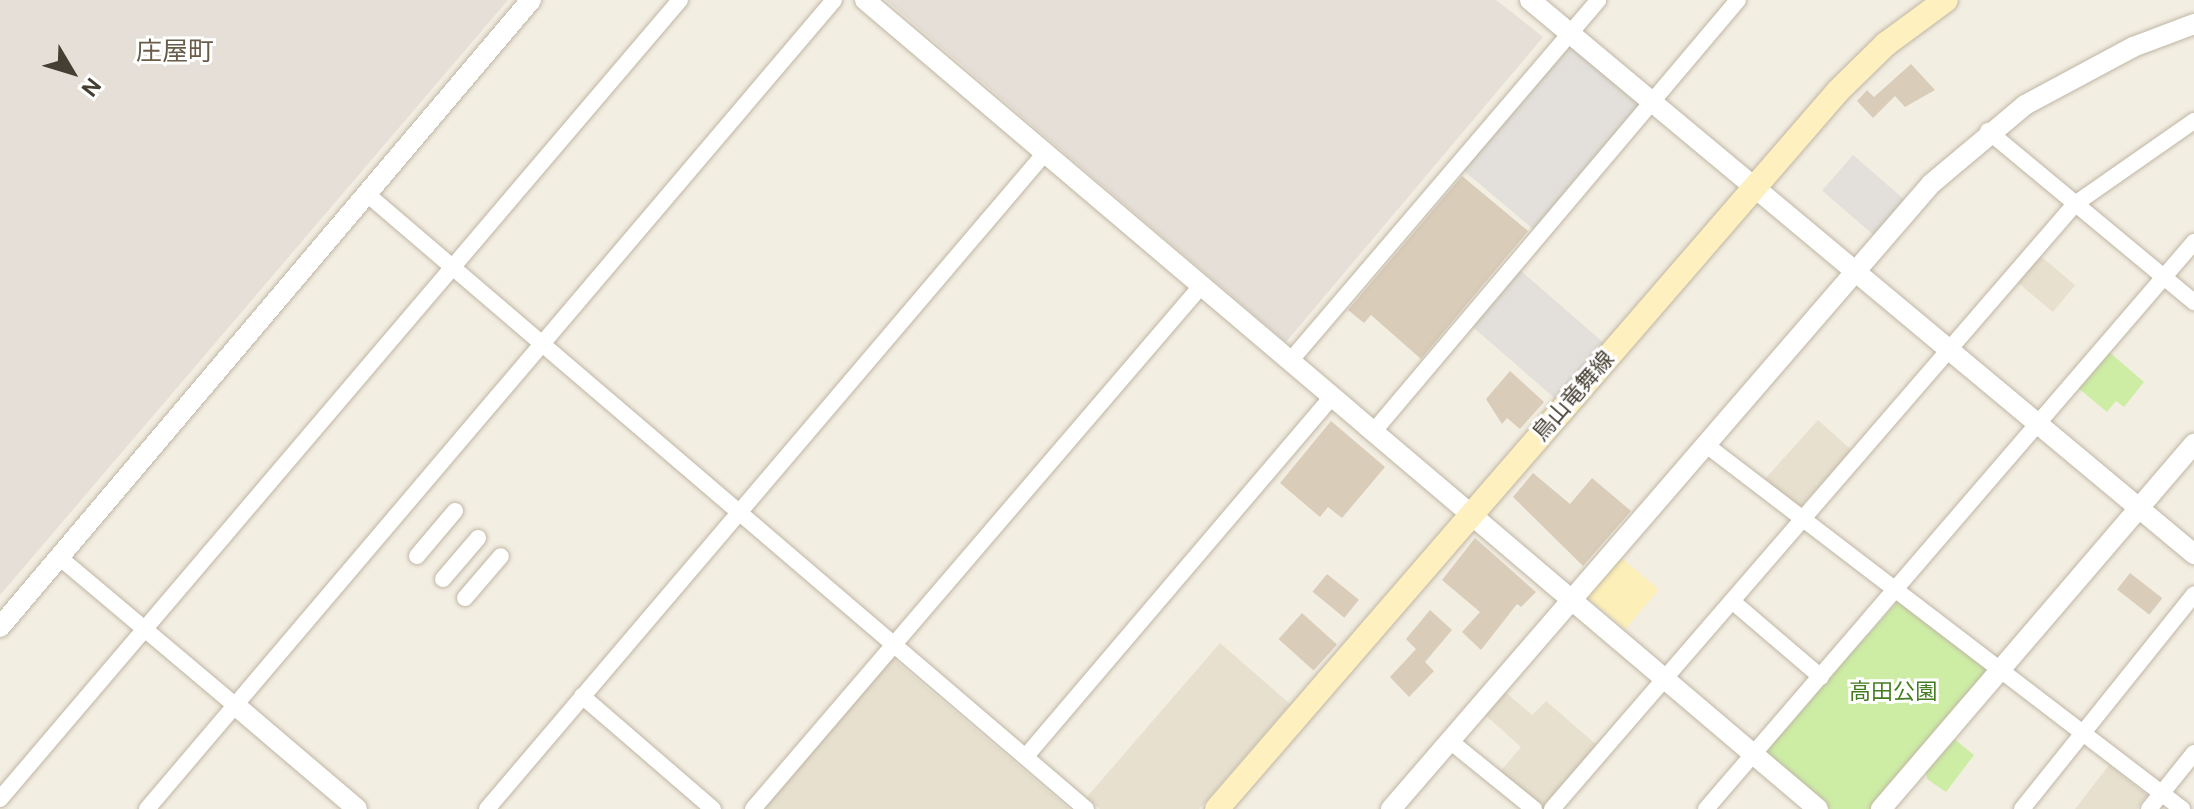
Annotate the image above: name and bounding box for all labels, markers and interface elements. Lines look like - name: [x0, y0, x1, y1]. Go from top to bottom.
- north arrow: [32, 32, 112, 112]
- district label: 庄屋町: [136, 36, 214, 68]
- text: N: [75, 72, 108, 102]
- street label: 鳥山竜舞線: [1527, 346, 1619, 446]
- park label: 高田公園: [1849, 679, 1937, 705]

